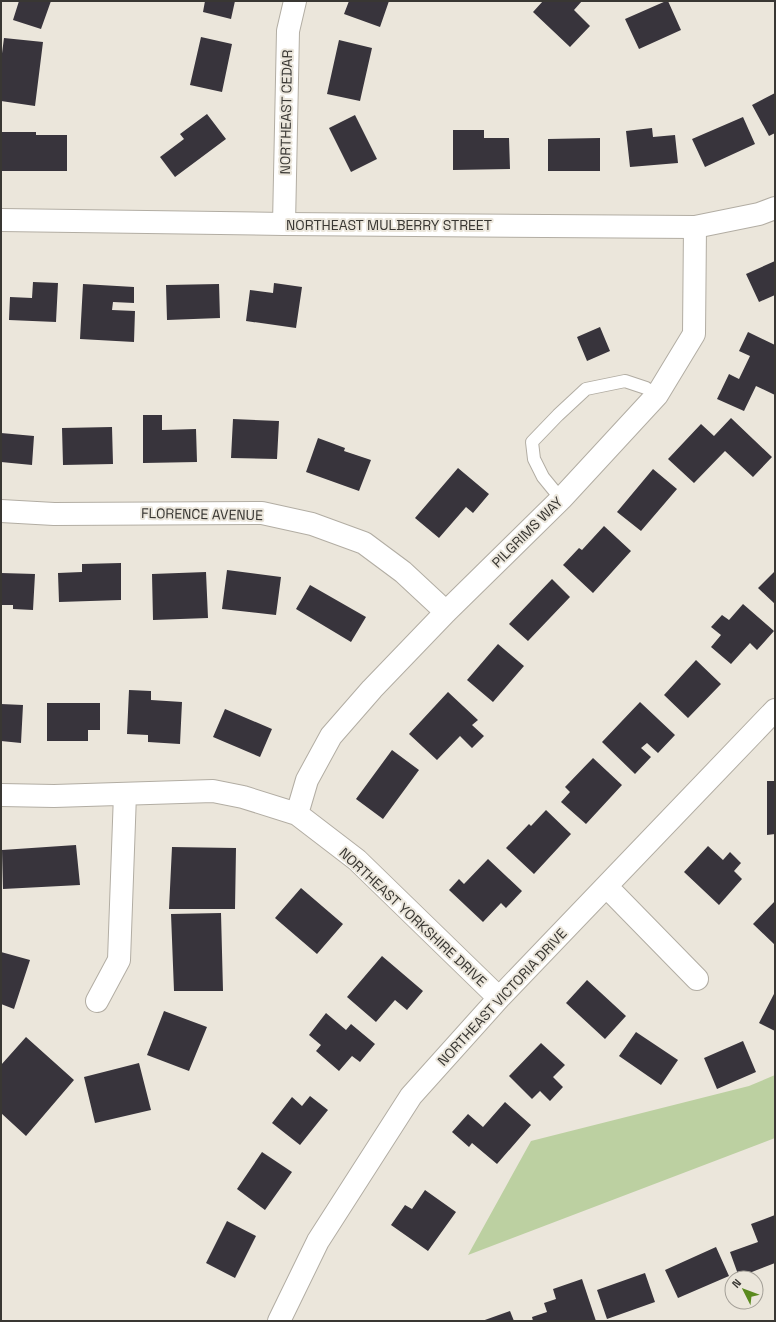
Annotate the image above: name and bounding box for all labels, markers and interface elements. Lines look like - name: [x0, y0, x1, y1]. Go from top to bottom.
- street label: NORTHEAST CEDAR: [276, 49, 296, 175]
- street label: NORTHEAST MULBERRY STREET: [286, 216, 492, 234]
- street label: PILGRIMS WAY: [488, 492, 567, 571]
- street label: FLORENCE AVENUE: [141, 504, 263, 524]
- street label: NORTHEAST YORKSHIRE DRIVE: [335, 844, 491, 990]
- street label: NORTHEAST VICTORIA DRIVE: [434, 924, 571, 1069]
- north arrow: [724, 1270, 764, 1310]
- text: N: [729, 1276, 744, 1291]

